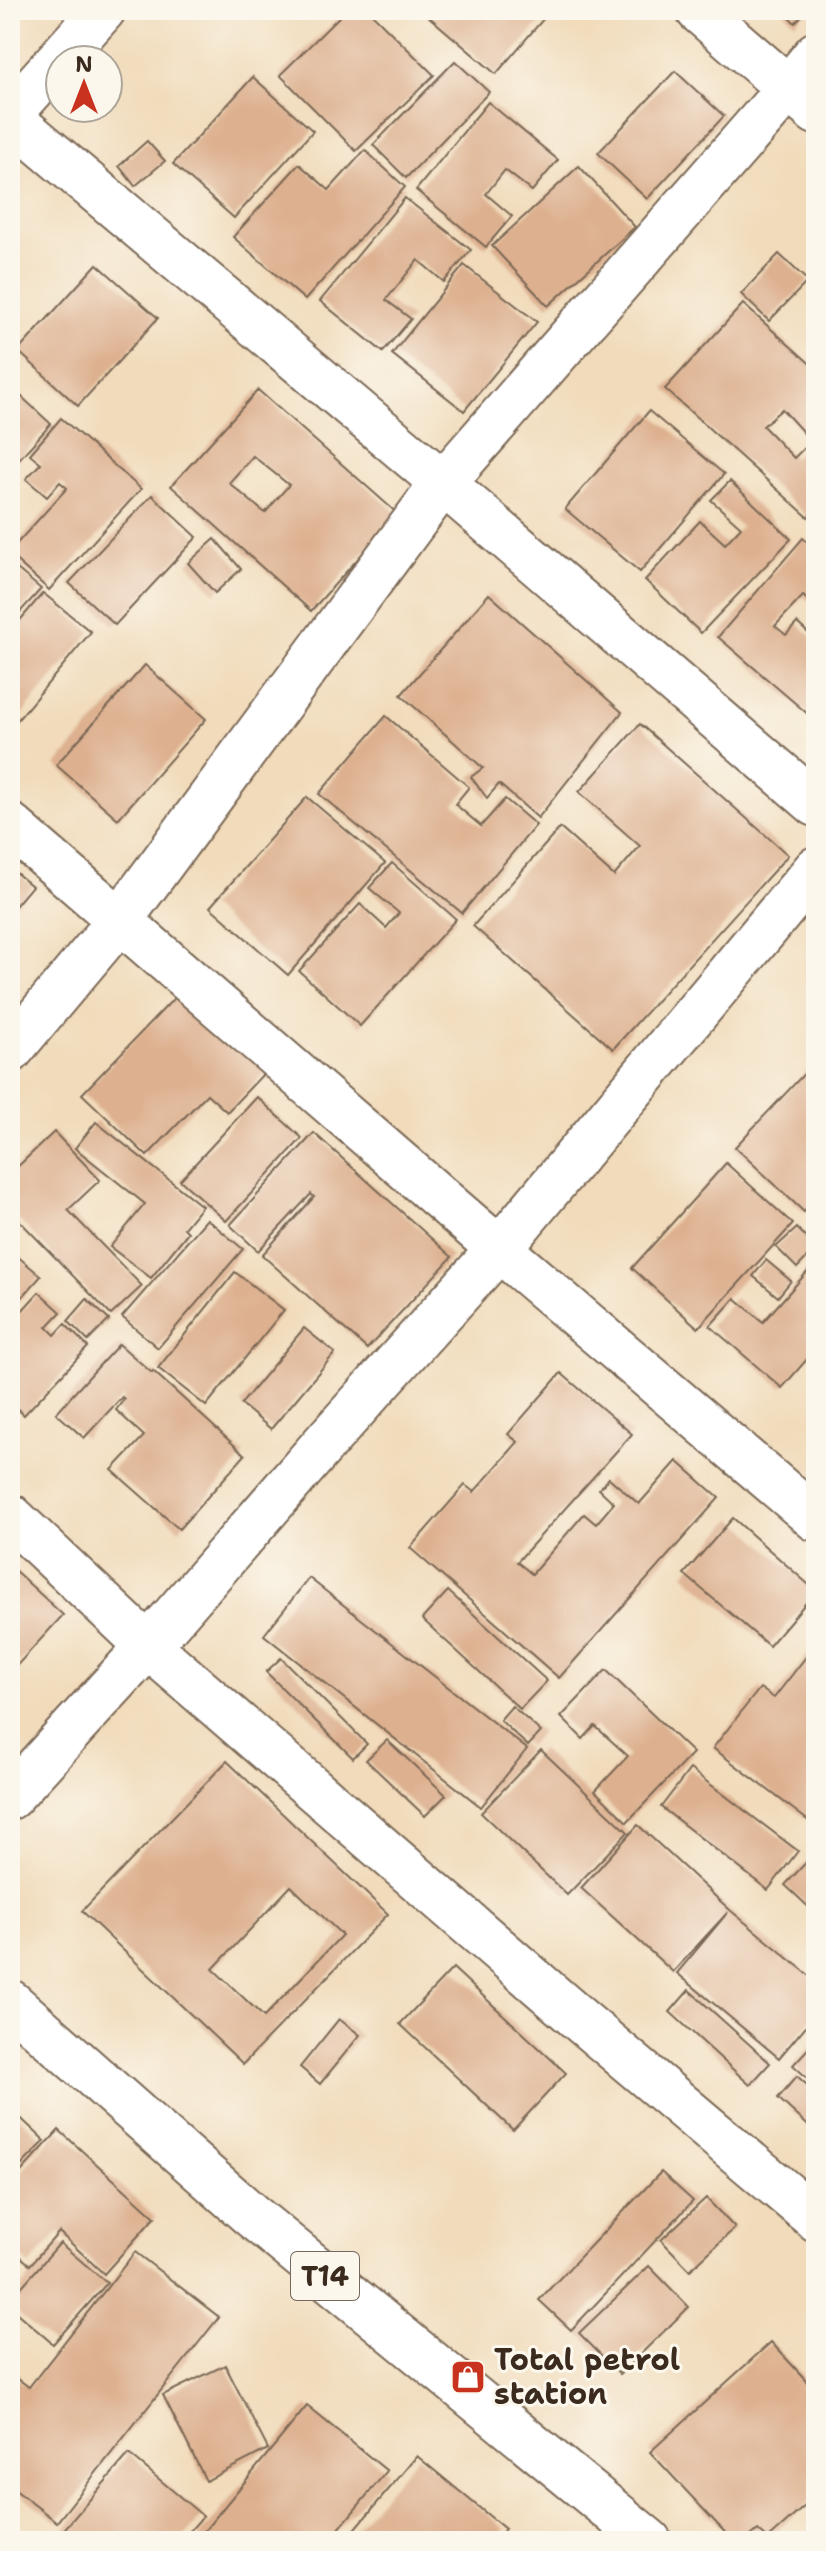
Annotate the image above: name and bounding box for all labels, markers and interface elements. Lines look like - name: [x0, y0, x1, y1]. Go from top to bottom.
- north arrow: [44, 44, 124, 124]
- text: N: [75, 50, 93, 79]
- road number: T14: [291, 2252, 359, 2300]
- place label: Total petrol station: [494, 2339, 680, 2414]
- shop icon: Total petrol station: [449, 2358, 487, 2396]

